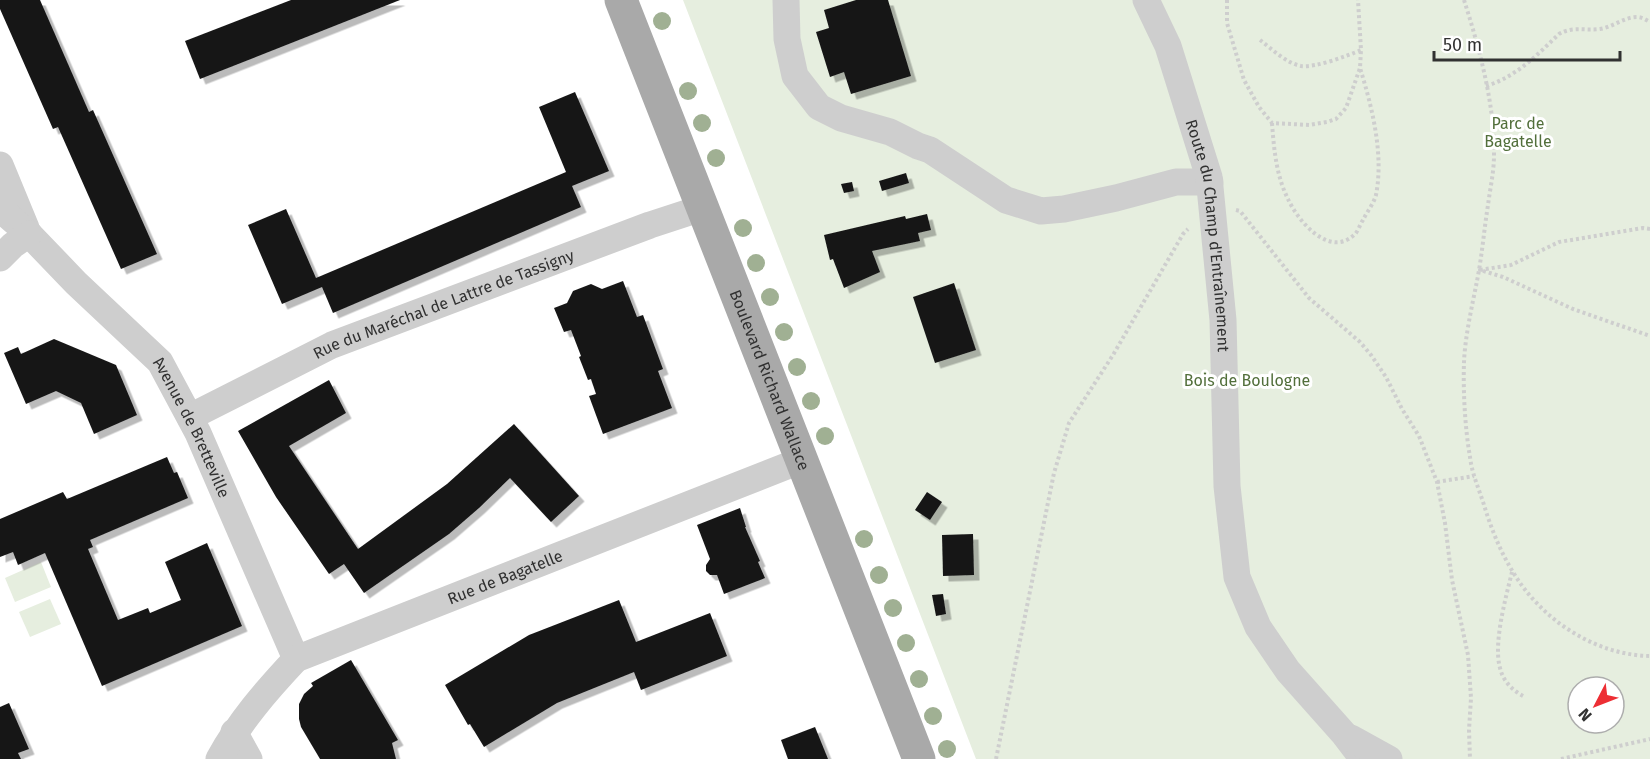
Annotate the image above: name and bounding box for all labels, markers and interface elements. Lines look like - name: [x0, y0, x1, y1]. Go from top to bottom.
- scale bar: [1434, 24, 1620, 62]
- text: 50 m: [1443, 34, 1482, 56]
- park label: Parc de Bagatelle: [1484, 114, 1552, 151]
- street label: Route du Champ d'Entraînement: [1182, 117, 1233, 352]
- street label: Rue du Maréchal de Lattre de Tassigny: [310, 246, 577, 363]
- street label: Boulevard Richard Wallace: [726, 287, 814, 473]
- street label: Avenue de Bretteville: [150, 352, 234, 501]
- park label: Bois de Boulogne: [1184, 371, 1310, 390]
- street label: Rue de Bagatelle: [445, 546, 565, 608]
- north arrow: [1566, 675, 1626, 735]
- text: N: [1575, 704, 1596, 725]

